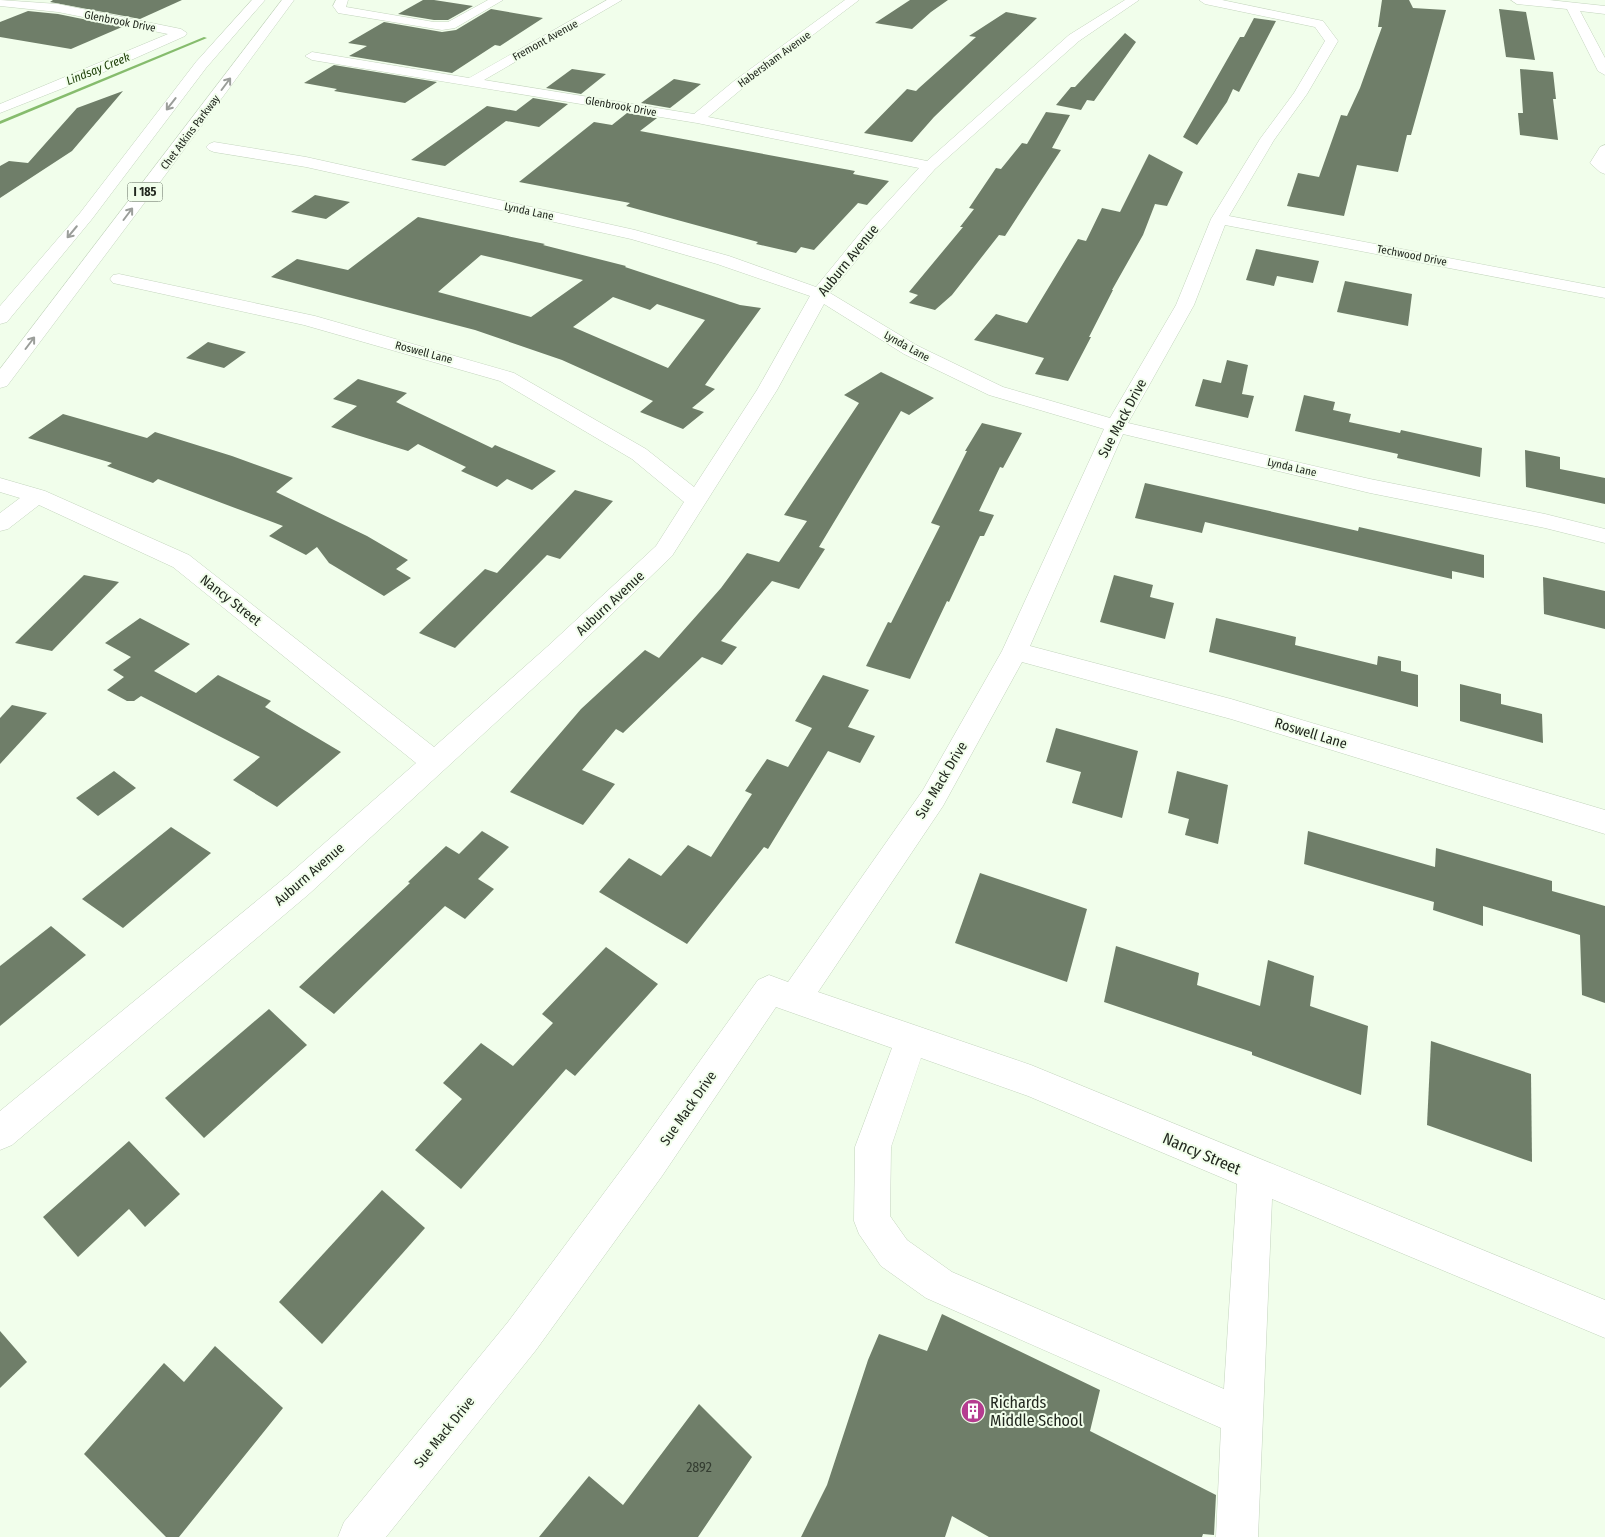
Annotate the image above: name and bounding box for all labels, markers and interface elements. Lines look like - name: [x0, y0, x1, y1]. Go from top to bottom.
- street label: Glenbrook Drive: [83, 8, 157, 35]
- street label: Fremont Avenue: [510, 17, 580, 64]
- street label: Habersham Avenue: [735, 29, 813, 90]
- water label: Lindsay Creek: [64, 50, 132, 88]
- one-way arrow: [221, 77, 231, 91]
- street label: Chet Atkins Parkway: [158, 92, 223, 172]
- street label: Glenbrook Drive: [584, 94, 658, 119]
- one-way arrow: [166, 97, 177, 110]
- road number: I 185: [128, 182, 162, 202]
- street label: Lynda Lane: [503, 200, 555, 223]
- one-way arrow: [123, 208, 134, 221]
- street label: Auburn Avenue: [814, 221, 882, 300]
- one-way arrow: [66, 226, 77, 239]
- street label: Techwood Drive: [1376, 242, 1448, 269]
- street label: Lynda Lane: [882, 329, 932, 364]
- one-way arrow: [24, 337, 35, 350]
- street label: Roswell Lane: [394, 339, 454, 366]
- street label: Sue Mack Drive: [1095, 376, 1150, 461]
- street label: Lynda Lane: [1266, 456, 1318, 479]
- street label: Auburn Avenue: [573, 567, 648, 639]
- street label: Nancy Street: [197, 571, 265, 630]
- street label: Roswell Lane: [1273, 714, 1349, 753]
- street label: Sue Mack Drive: [912, 739, 971, 822]
- street label: Auburn Avenue: [271, 839, 348, 909]
- street label: Sue Mack Drive: [657, 1068, 720, 1149]
- street label: Nancy Street: [1160, 1128, 1244, 1179]
- street label: Sue Mack Drive: [410, 1393, 478, 1471]
- place label: Richards Middle School: [990, 1393, 1083, 1430]
- building icon: Richards Middle School: [960, 1398, 986, 1424]
- house number: 2892: [686, 1459, 712, 1476]

